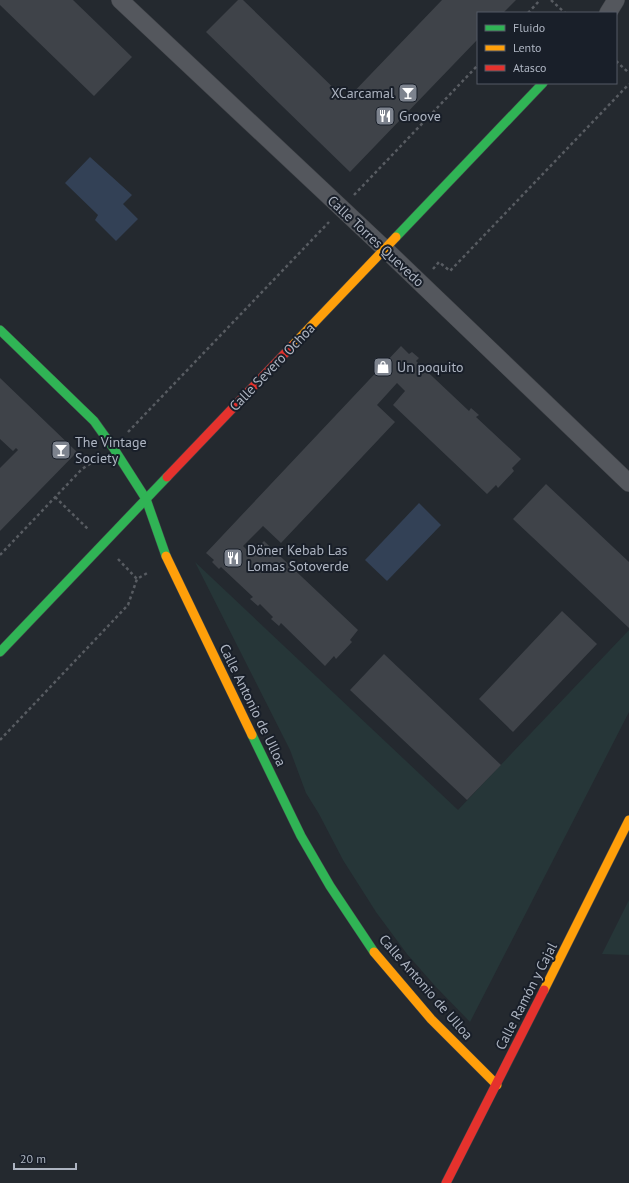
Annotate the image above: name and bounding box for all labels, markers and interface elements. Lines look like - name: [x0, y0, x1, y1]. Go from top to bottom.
- legend: [477, 12, 617, 84]
- text: Fluido: [513, 20, 545, 35]
- text: Lento: [513, 40, 542, 55]
- text: Atasco: [513, 60, 546, 75]
- bar icon: XCarcamal: [397, 82, 419, 104]
- place label: XCarcamal: [331, 84, 394, 102]
- restaurant icon: Groove: [374, 105, 396, 127]
- place label: Groove: [399, 107, 441, 125]
- street label: Calle Torres Quevedo: [324, 192, 428, 290]
- street label: Calle Severo Ochoa: [225, 319, 319, 415]
- shop icon: Un poquito: [372, 356, 394, 378]
- place label: Un poquito: [397, 358, 464, 376]
- place label: The Vintage Society: [75, 433, 147, 467]
- bar icon: The Vintage Society: [50, 439, 72, 461]
- place label: Döner Kebab Las Lomas Sotoverde: [247, 541, 349, 575]
- restaurant icon: Döner Kebab Las Lomas Sotoverde: [222, 547, 244, 569]
- street label: Calle Antonio de Ulloa: [216, 641, 290, 769]
- street label: Calle Antonio de Ulloa: [375, 931, 477, 1044]
- street label: Calle Ramón y Cajal: [491, 939, 561, 1053]
- scale bar: [14, 1145, 76, 1171]
- text: 20 m: [20, 1151, 46, 1166]

